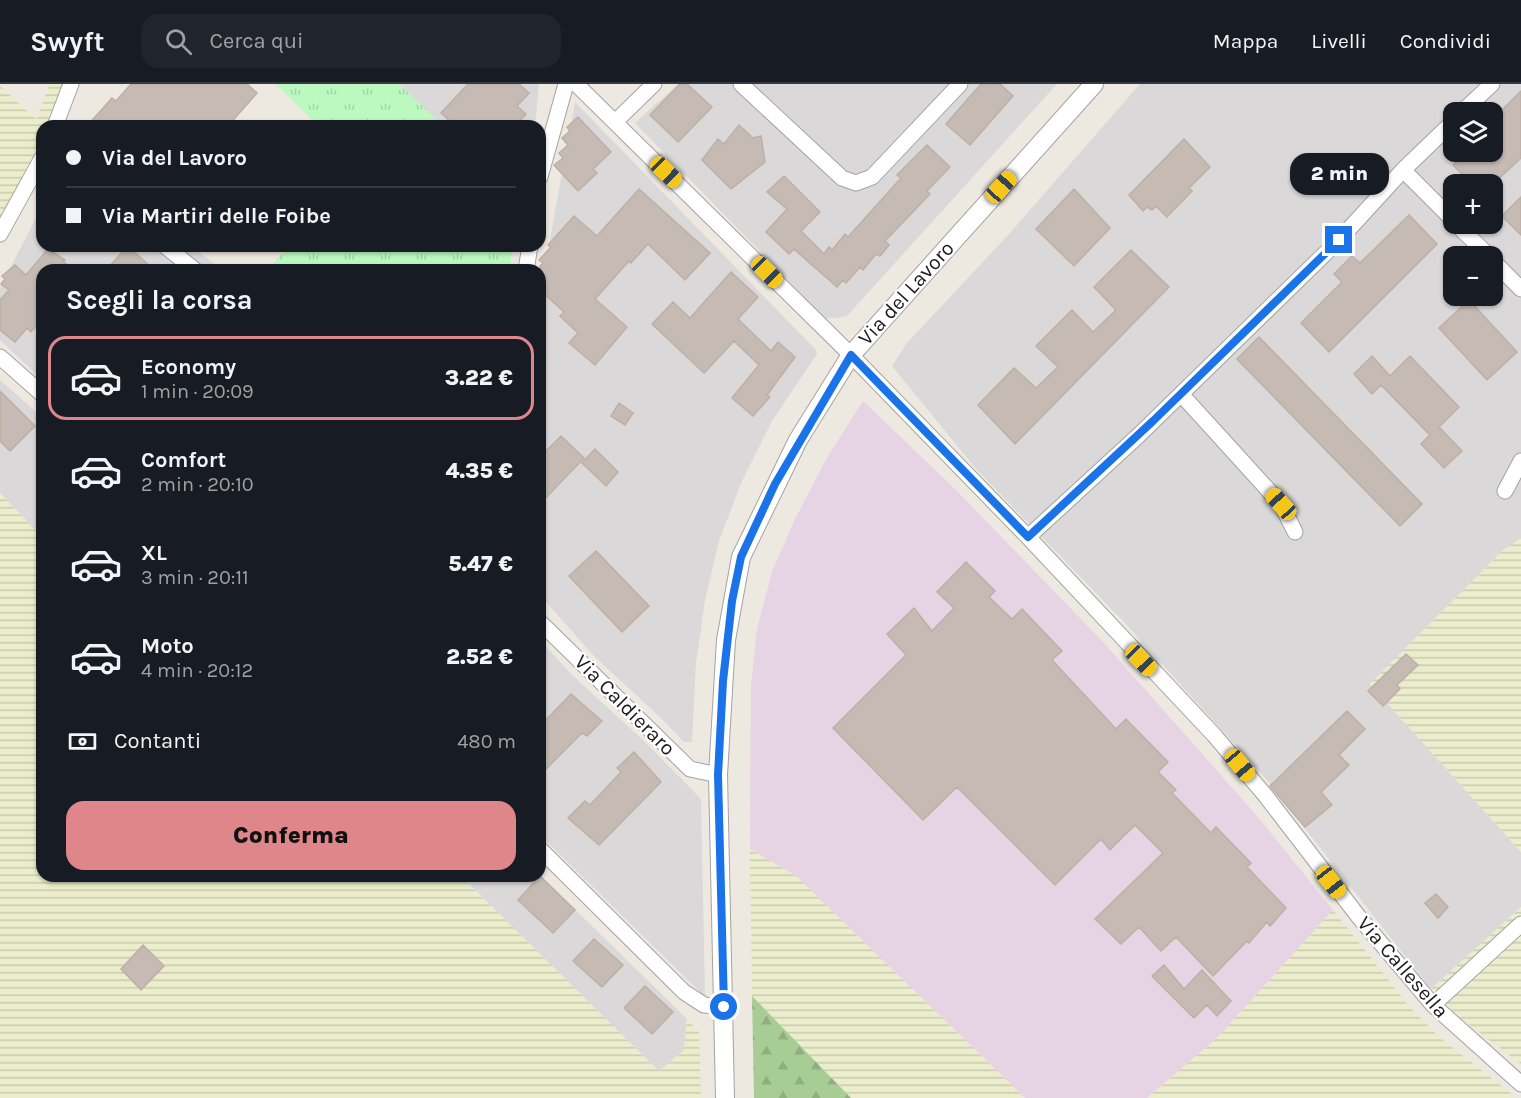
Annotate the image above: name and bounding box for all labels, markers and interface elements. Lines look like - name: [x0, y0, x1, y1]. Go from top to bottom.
- search box: [141, 14, 561, 68]
- text: Swyft: [30, 25, 105, 58]
- icon: search: [162, 25, 195, 58]
- text: Cerca qui: [210, 28, 304, 54]
- text: Mappa: [1213, 29, 1278, 53]
- text: Livelli: [1311, 29, 1367, 53]
- text: Condividi: [1400, 29, 1491, 53]
- map controls: [1443, 102, 1503, 306]
- button: layers: [1443, 102, 1503, 162]
- text: Via del Lavoro: [102, 145, 247, 171]
- car: [647, 153, 685, 191]
- callout: 2 min: [1290, 153, 1388, 195]
- text: 2 min: [1311, 162, 1368, 185]
- car: [982, 168, 1020, 206]
- button: +: [1443, 174, 1503, 234]
- text: Via Martiri delle Foibe: [102, 203, 331, 229]
- route end: [1325, 226, 1352, 253]
- street label: Via del Lavoro: [853, 236, 959, 350]
- button: −: [1443, 246, 1503, 306]
- car: [748, 253, 786, 291]
- text: Scegli la corsa: [66, 284, 253, 316]
- icon: car: [69, 351, 123, 405]
- text: Economy: [141, 354, 236, 380]
- text: 3.22 €: [445, 365, 513, 391]
- text: 1 min · 20:09: [141, 380, 254, 403]
- icon: car: [69, 444, 123, 498]
- text: Comfort: [141, 447, 226, 473]
- text: 4.35 €: [446, 458, 513, 484]
- text: 2 min · 20:10: [141, 473, 254, 496]
- car: [1262, 485, 1300, 523]
- icon: car: [69, 537, 123, 591]
- text: XL: [141, 540, 167, 566]
- text: 5.47 €: [448, 551, 513, 577]
- text: 3 min · 20:11: [141, 566, 249, 589]
- icon: car: [69, 630, 123, 684]
- text: Moto: [141, 633, 194, 659]
- car: [1122, 641, 1160, 679]
- text: 2.52 €: [446, 644, 513, 670]
- street label: Via Caldieraro: [570, 650, 680, 760]
- text: 4 min · 20:12: [141, 659, 253, 682]
- icon: cash: [66, 725, 99, 758]
- text: Contanti: [114, 728, 201, 754]
- text: 480 m: [457, 730, 516, 753]
- car: [1222, 745, 1258, 785]
- button: Conferma: [66, 801, 516, 870]
- car: [1313, 862, 1349, 902]
- street label: Via Callesella: [1352, 911, 1454, 1023]
- route start: [710, 993, 737, 1020]

